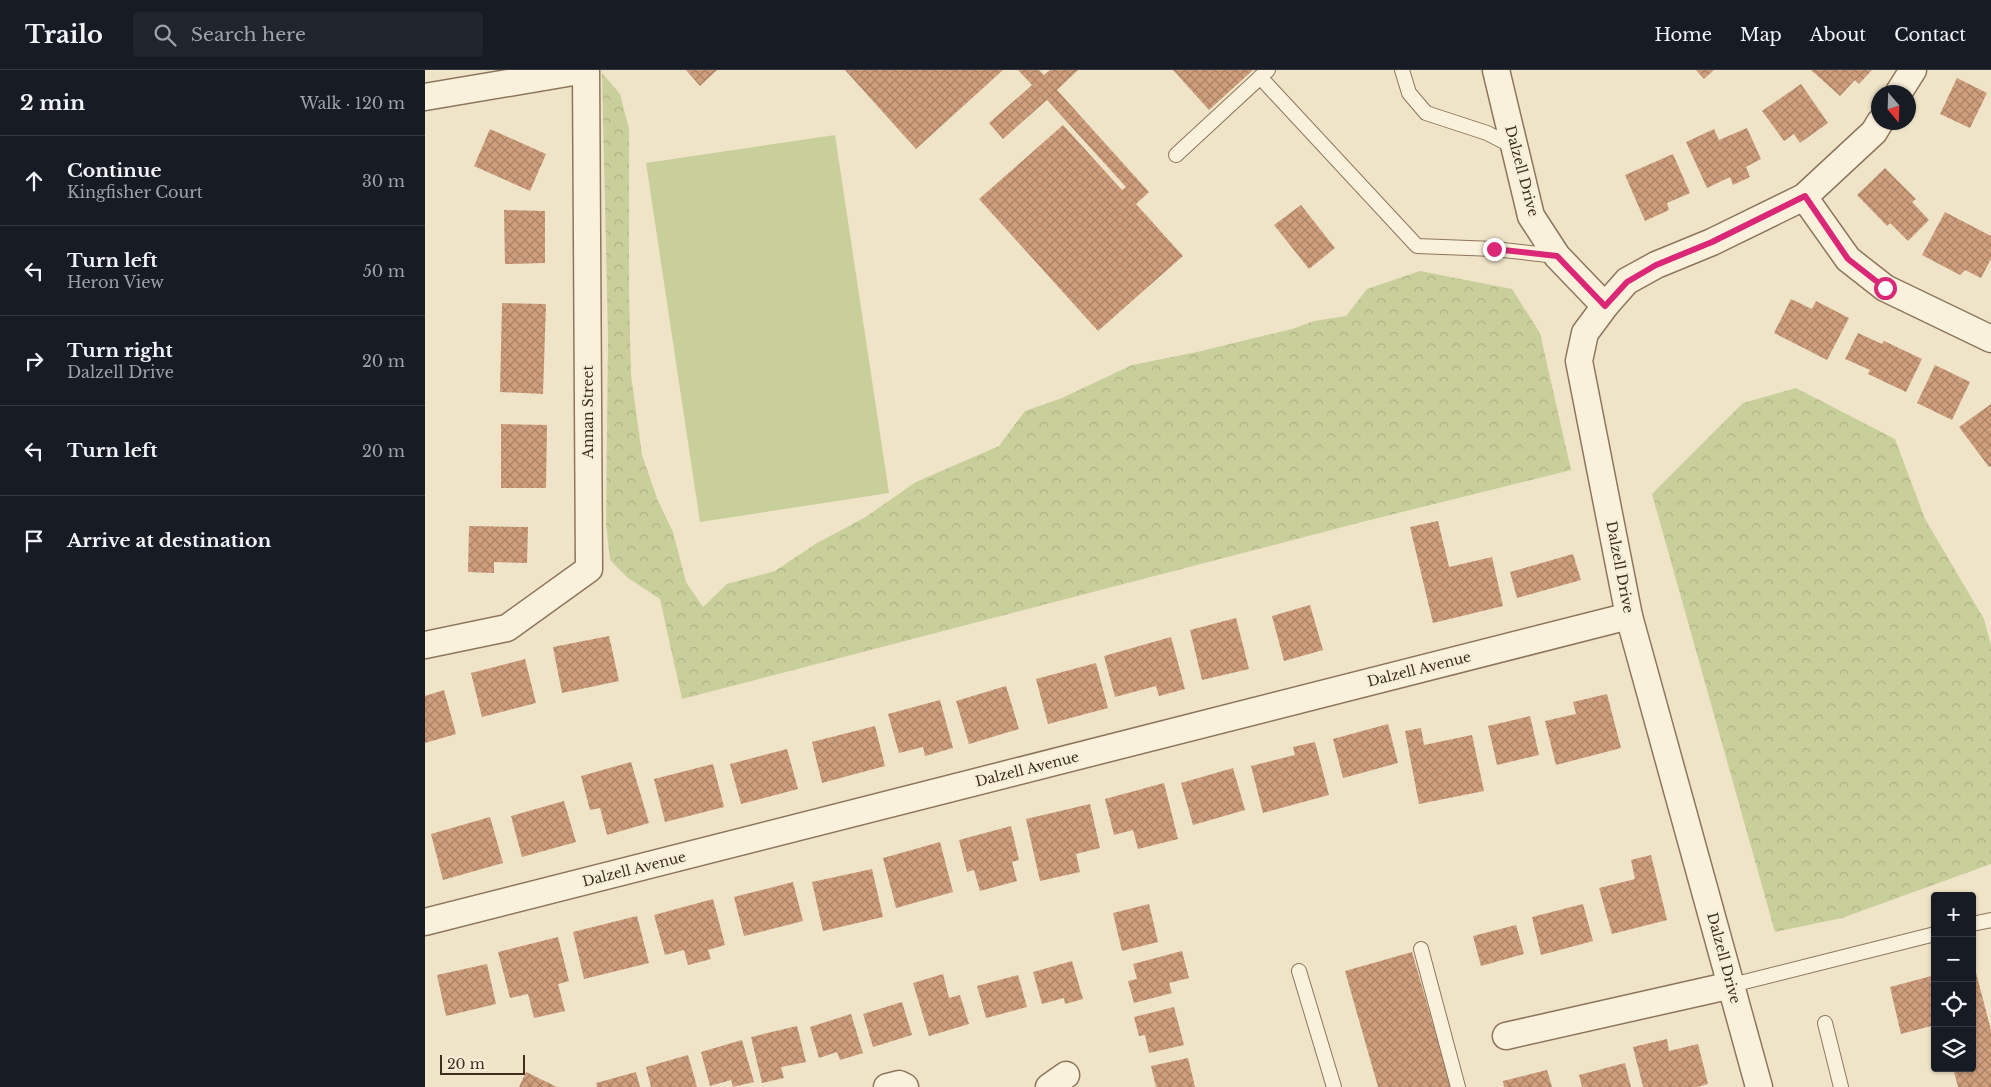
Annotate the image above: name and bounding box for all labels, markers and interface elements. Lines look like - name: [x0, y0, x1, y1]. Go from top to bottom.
- search box: [133, 12, 483, 57]
- text: Trailo: [25, 20, 103, 49]
- icon: search: [151, 21, 179, 49]
- text: Search here: [191, 23, 306, 46]
- text: Home: [1654, 24, 1712, 46]
- text: Map: [1740, 24, 1782, 46]
- text: About: [1810, 24, 1866, 46]
- text: Contact: [1894, 24, 1966, 46]
- north arrow: [1871, 85, 1916, 130]
- text: 2 min: [20, 90, 85, 116]
- text: Walk · 120 m: [300, 93, 405, 113]
- street label: Dalzell Drive: [1501, 123, 1543, 219]
- text: Continue: [67, 159, 162, 182]
- icon: ahead: [20, 167, 48, 195]
- text: 30 m: [362, 171, 405, 191]
- text: Kingfisher Court: [67, 182, 203, 202]
- route end: [1483, 238, 1506, 261]
- text: Turn left: [67, 249, 158, 272]
- icon: left: [20, 257, 48, 285]
- text: 50 m: [363, 261, 405, 281]
- text: Heron View: [67, 272, 164, 292]
- route start: [1874, 277, 1897, 300]
- text: Turn right: [67, 339, 173, 362]
- icon: right: [20, 347, 48, 375]
- text: 20 m: [362, 351, 405, 371]
- text: Dalzell Drive: [67, 362, 174, 382]
- street label: Annan Street: [579, 364, 597, 460]
- icon: left: [20, 437, 48, 465]
- text: Turn left: [67, 439, 158, 462]
- text: 20 m: [362, 441, 405, 461]
- street label: Dalzell Drive: [1602, 519, 1638, 615]
- icon: arrive: [20, 527, 48, 555]
- text: Arrive at destination: [67, 529, 271, 552]
- street label: Dalzell Avenue: [1365, 647, 1473, 691]
- street label: Dalzell Avenue: [973, 747, 1081, 791]
- street label: Dalzell Avenue: [580, 847, 688, 891]
- map controls: [1931, 892, 1976, 1072]
- button: +: [1931, 892, 1976, 937]
- street label: Dalzell Drive: [1703, 910, 1745, 1006]
- button: −: [1931, 937, 1976, 982]
- button: locate: [1931, 982, 1976, 1027]
- button: layers: [1931, 1027, 1976, 1072]
- scale bar: [440, 1052, 525, 1075]
- text: 20 m: [447, 1055, 485, 1073]

